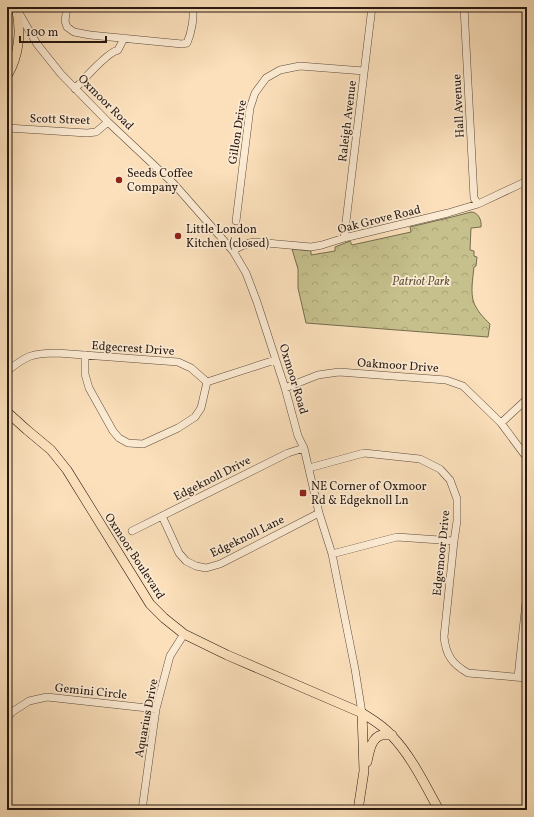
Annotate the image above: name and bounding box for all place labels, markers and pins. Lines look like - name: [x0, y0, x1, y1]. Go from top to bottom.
- place label: Seeds Coffee Company: [127, 166, 193, 196]
- marker: Seeds Coffee Company: [114, 175, 124, 185]
- place label: Little London Kitchen (closed): [186, 222, 269, 252]
- marker: Little London Kitchen (closed): [173, 231, 183, 241]
- place label: NE Corner of Oxmoor Rd & Edgeknoll Ln: [311, 479, 427, 509]
- marker: NE Corner of Oxmoor Rd & Edgeknoll Ln: [298, 488, 308, 498]

